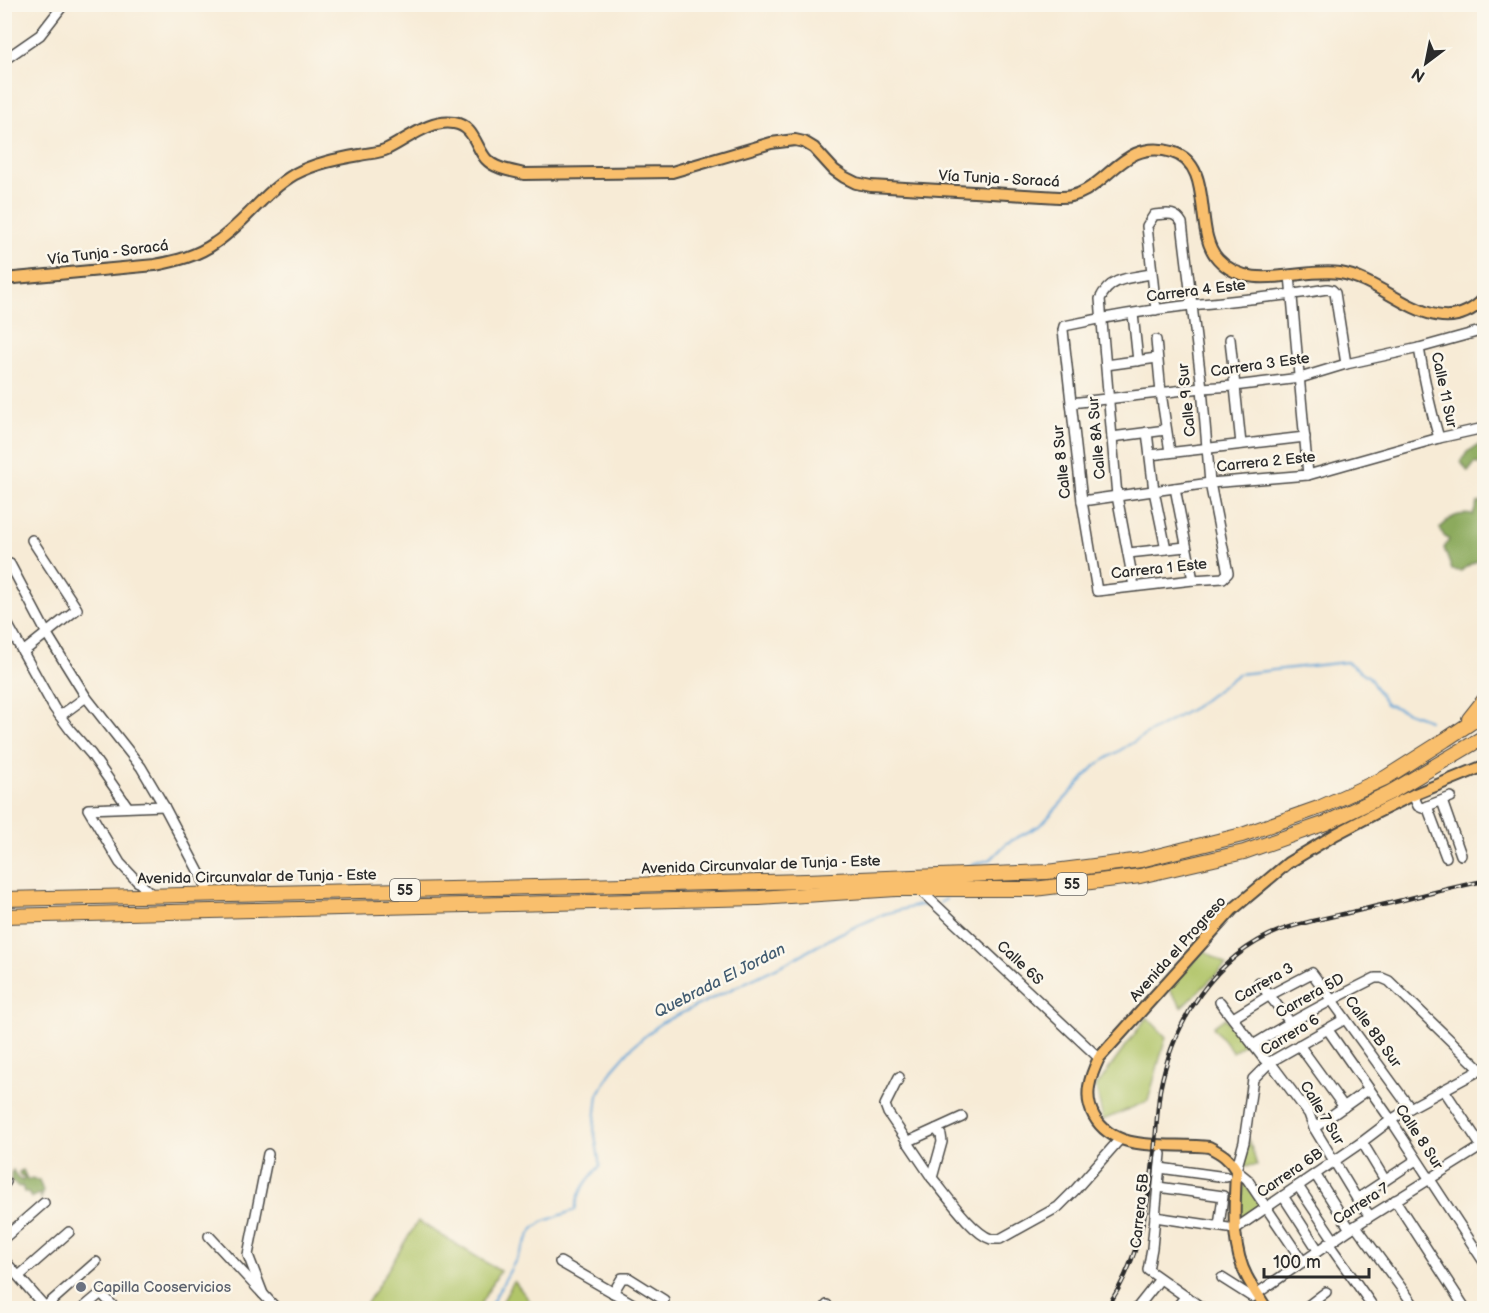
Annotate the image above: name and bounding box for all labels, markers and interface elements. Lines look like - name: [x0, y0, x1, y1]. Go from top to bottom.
- north arrow: [1396, 33, 1456, 93]
- text: N: [1409, 63, 1429, 86]
- street label: Vía Tunja - Soracá: [938, 166, 1060, 192]
- street label: Vía Tunja - Soracá: [47, 236, 169, 270]
- street label: Carrera 4 Este: [1145, 275, 1247, 307]
- street label: Carrera 3 Este: [1209, 349, 1311, 381]
- street label: Calle 11 Sur: [1427, 350, 1461, 430]
- street label: Calle 9 Sur: [1174, 362, 1200, 438]
- street label: Calle 8A Sur: [1084, 395, 1110, 480]
- street label: Calle 8 Sur: [1049, 424, 1075, 500]
- street label: Carrera 2 Este: [1216, 447, 1317, 477]
- street label: Carrera 1 Este: [1110, 555, 1208, 583]
- street label: Avenida Circunvalar de Tunja - Este: [641, 851, 881, 879]
- street label: Avenida Circunvalar de Tunja - Este: [137, 865, 377, 889]
- road number: 55: [1057, 873, 1087, 895]
- road number: 55: [390, 879, 420, 901]
- street label: Avenida el Progreso: [1126, 892, 1230, 1006]
- street label: Calle 6S: [993, 937, 1047, 989]
- water label: Quebrada El Jordan: [651, 940, 789, 1022]
- street label: Carrera 3: [1231, 958, 1297, 1008]
- street label: Carrera 5D: [1272, 969, 1348, 1023]
- street label: Calle 8B Sur: [1341, 992, 1406, 1072]
- street label: Carrera 6: [1257, 1010, 1323, 1060]
- street label: Calle 7 Sur: [1295, 1078, 1349, 1149]
- street label: Calle 8 Sur: [1391, 1101, 1447, 1174]
- street label: Carrera 6B: [1253, 1144, 1327, 1202]
- street label: Carrera 5B: [1127, 1173, 1153, 1249]
- street label: Carrera 7: [1329, 1178, 1393, 1229]
- scale bar: [1264, 1241, 1369, 1279]
- text: 100 m: [1273, 1252, 1321, 1273]
- place label: Capilla Cooservicios: [93, 1278, 232, 1297]
- marker: Capilla Cooservicios: [74, 1280, 88, 1294]

